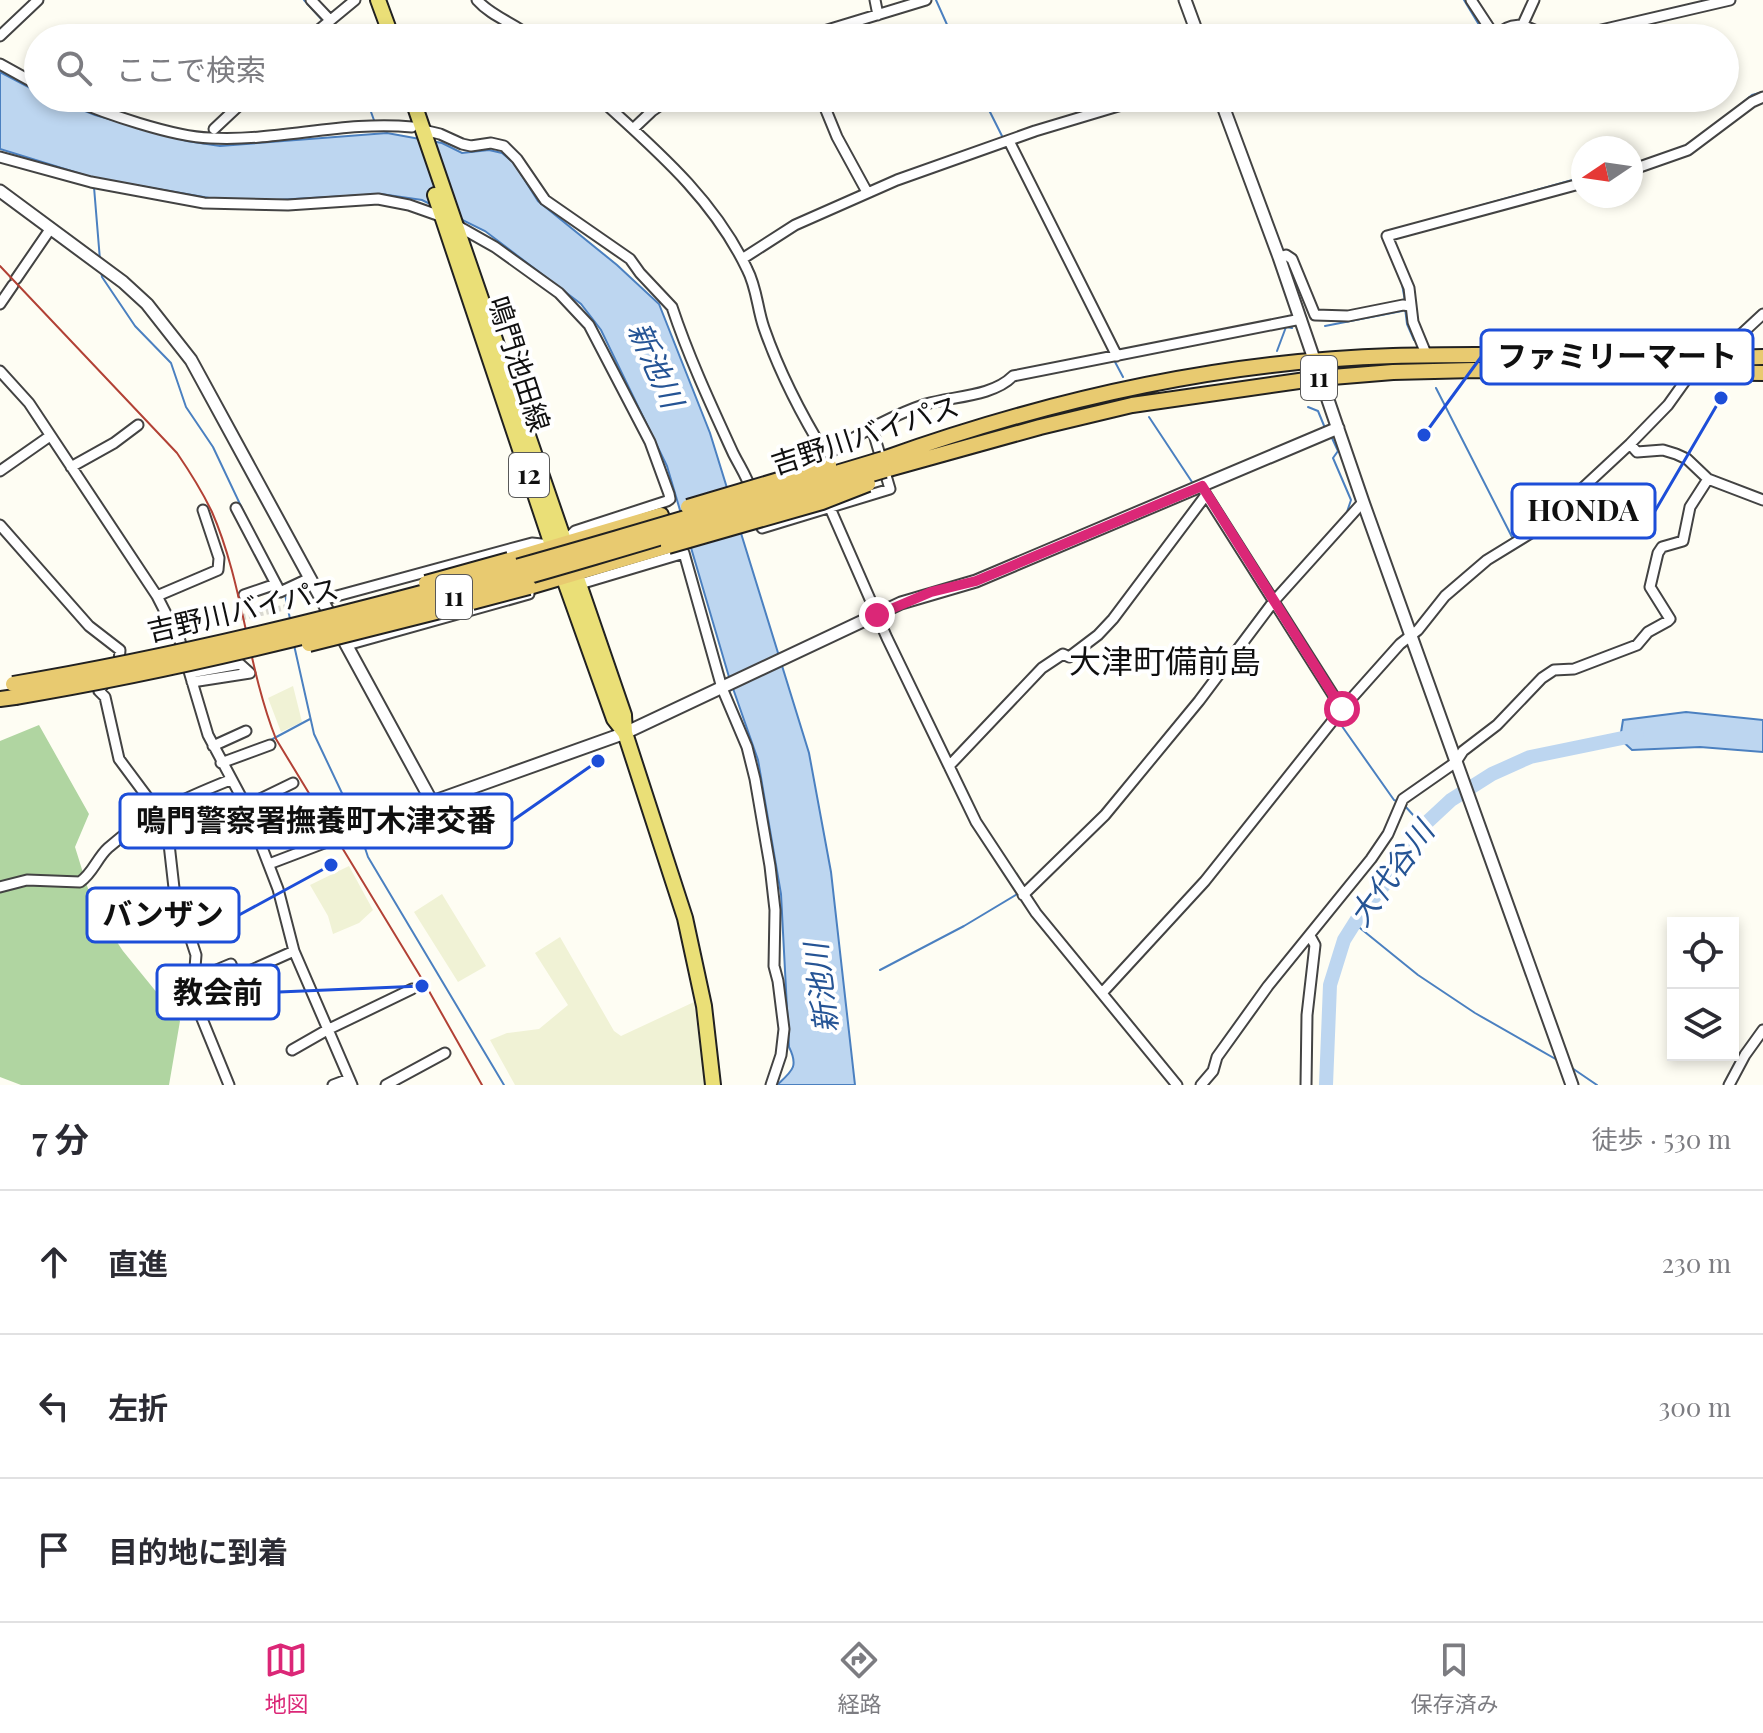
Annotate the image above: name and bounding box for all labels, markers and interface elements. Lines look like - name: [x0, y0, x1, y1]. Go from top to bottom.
- search box: [24, 24, 1739, 112]
- icon: search: [52, 46, 96, 90]
- text: ここで検索: [116, 49, 266, 89]
- north arrow: [1571, 136, 1643, 208]
- street label: 鳴門池田線: [481, 291, 560, 436]
- water label: 新池川: [620, 315, 695, 416]
- callout: ファミリーマート: [1481, 330, 1753, 384]
- text: ファミリーマート: [1497, 335, 1737, 375]
- road number: 11: [1301, 356, 1337, 400]
- street label: 吉野川バイパス: [766, 386, 963, 481]
- road number: 12: [509, 453, 549, 497]
- callout: HONDA: [1512, 484, 1655, 538]
- text: HONDA: [1527, 489, 1640, 529]
- street label: 吉野川バイパス: [143, 569, 342, 649]
- road number: 11: [436, 575, 472, 619]
- route end: [859, 597, 895, 633]
- district label: 大津町備前島: [1069, 638, 1261, 681]
- route start: [1324, 691, 1360, 727]
- callout: 鳴門警察署撫養町木津交番: [120, 794, 512, 848]
- text: 鳴門警察署撫養町木津交番: [136, 799, 496, 839]
- water label: 大代谷川: [1339, 810, 1444, 933]
- callout: バンザン: [87, 888, 239, 942]
- text: バンザン: [102, 893, 224, 933]
- map controls: [1667, 917, 1739, 1061]
- button: locate: [1667, 917, 1739, 989]
- water label: 新池川: [794, 938, 845, 1035]
- callout: 教会前: [157, 965, 279, 1019]
- text: 教会前: [173, 971, 263, 1011]
- button: layers: [1667, 989, 1739, 1061]
- text: 7 分: [32, 1115, 89, 1161]
- text: 徒歩 · 530 m: [1592, 1121, 1731, 1156]
- icon: ahead: [32, 1240, 76, 1284]
- text: 直進: [108, 1243, 168, 1283]
- text: 230 m: [1662, 1245, 1731, 1280]
- icon: left: [32, 1384, 76, 1428]
- text: 左折: [108, 1387, 168, 1427]
- text: 300 m: [1659, 1389, 1731, 1424]
- icon: arrive: [32, 1528, 76, 1572]
- text: 目的地に到着: [108, 1531, 288, 1571]
- tab: 地図: [264, 1638, 309, 1718]
- tab: 経路: [837, 1638, 882, 1718]
- tab: 保存済み: [1410, 1638, 1499, 1718]

